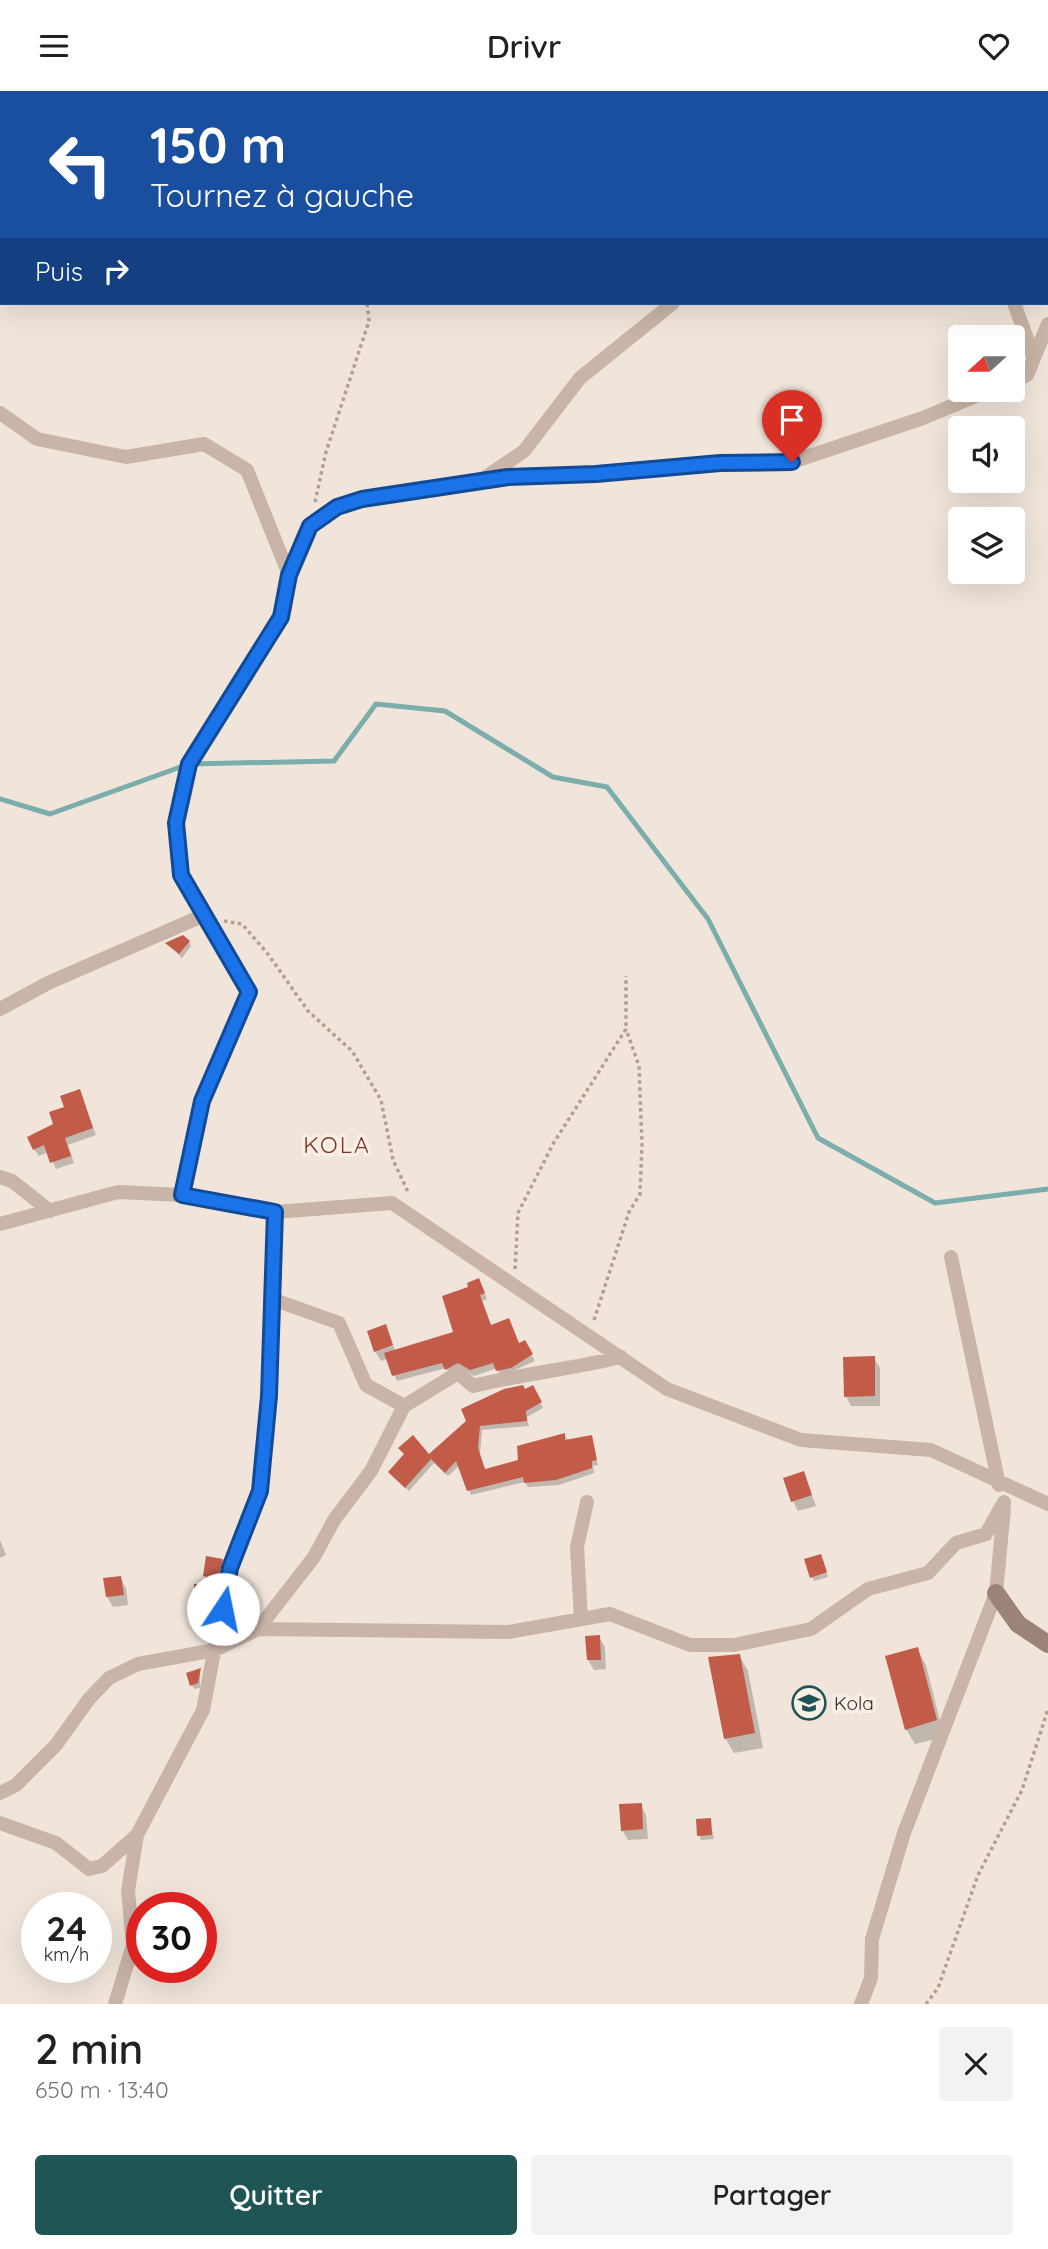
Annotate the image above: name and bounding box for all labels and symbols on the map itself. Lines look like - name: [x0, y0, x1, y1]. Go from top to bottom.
- north arrow: [948, 325, 1026, 403]
- pin: [762, 390, 822, 462]
- district label: KOLA: [303, 1130, 371, 1159]
- position arrow: [186, 1572, 260, 1646]
- school or university icon: Kola: [790, 1684, 828, 1722]
- place label: Kola: [834, 1691, 874, 1715]
- speed limit sign: 30: [126, 1892, 217, 1983]

